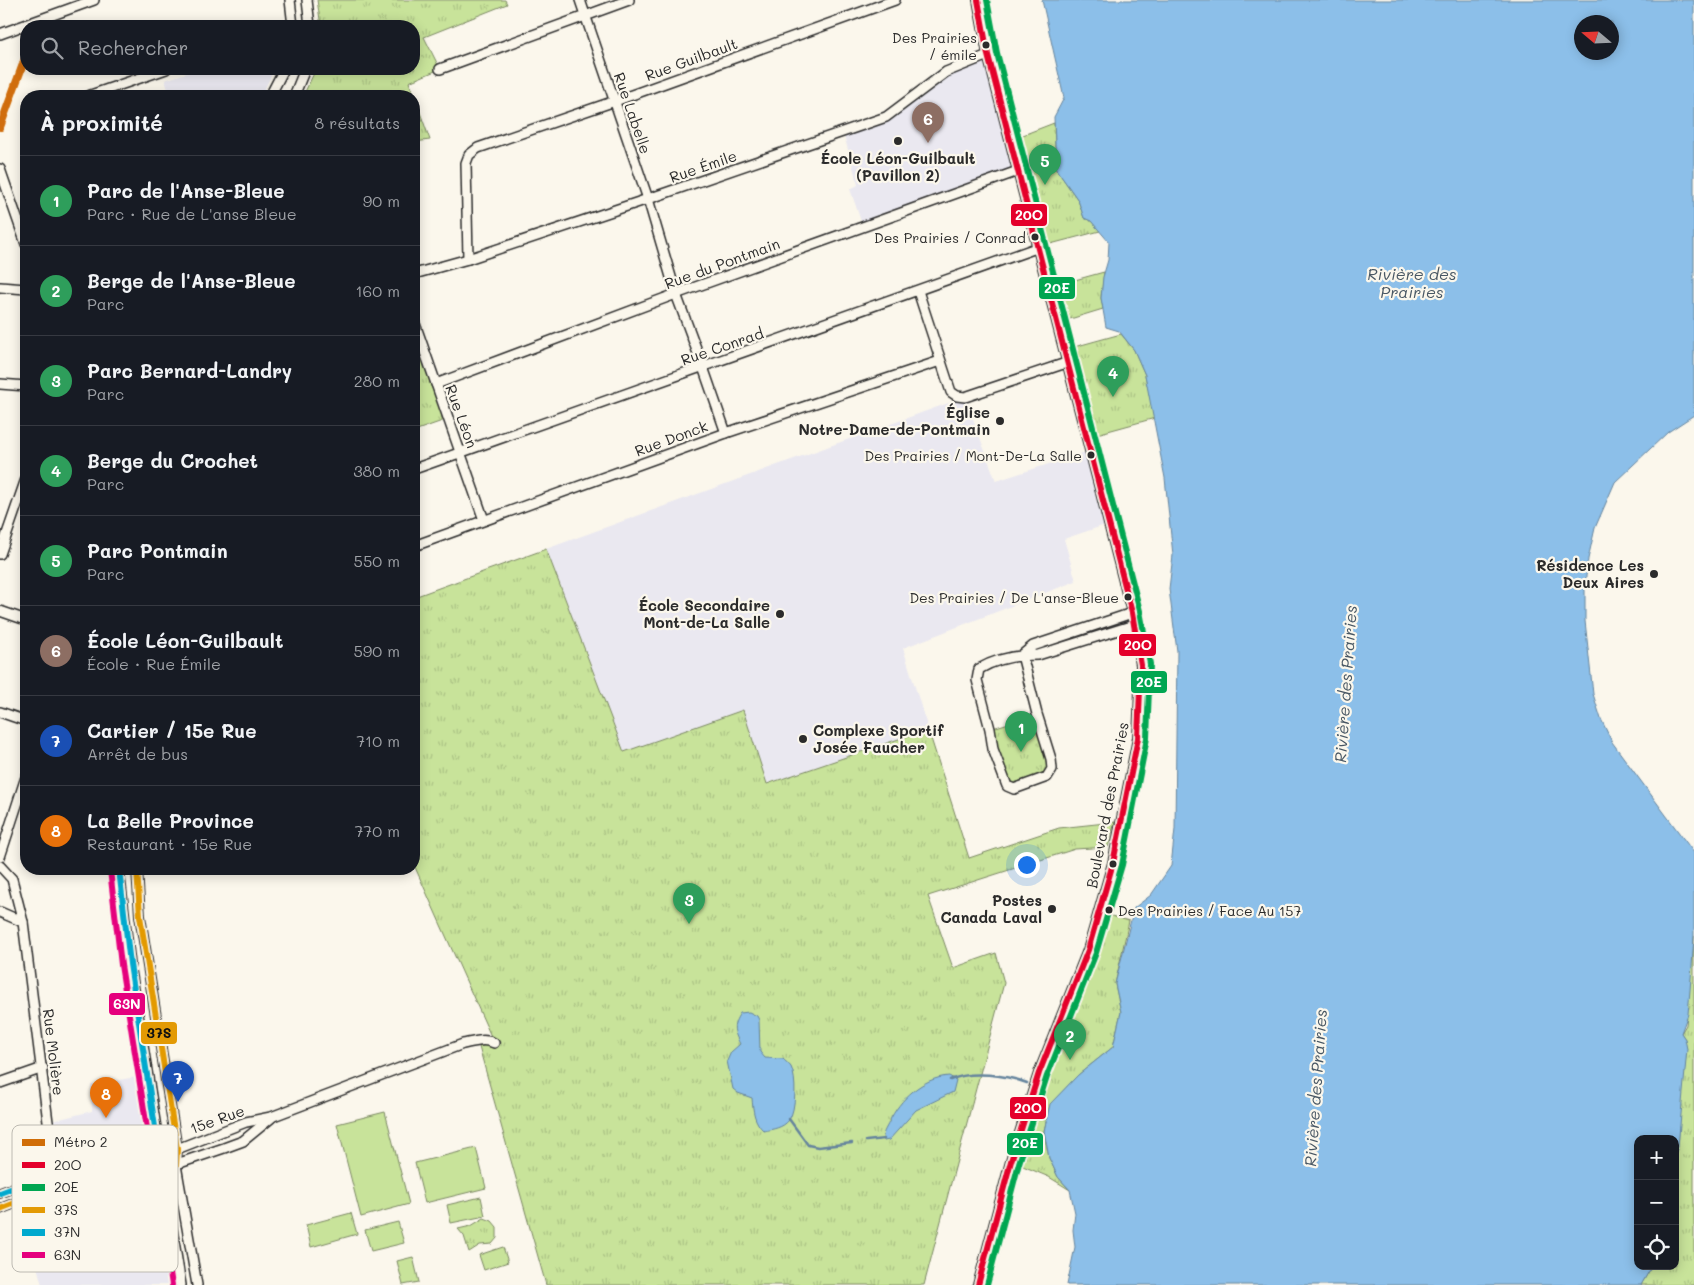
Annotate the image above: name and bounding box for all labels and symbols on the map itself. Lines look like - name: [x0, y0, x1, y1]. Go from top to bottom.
- north arrow: [1574, 15, 1619, 60]
- place label: Des Prairies / émile: [892, 28, 977, 64]
- street label: Rue Guilbault: [642, 33, 740, 85]
- marker: Des Prairies / émile: [981, 40, 991, 50]
- street label: Rue Labelle: [610, 70, 656, 156]
- pin: 6: [912, 102, 944, 143]
- marker: École Léon-Guilbault (Pavillon 2): [892, 135, 904, 147]
- pin: 5: [1029, 144, 1061, 185]
- street label: Rue Émile: [667, 145, 739, 187]
- place label: École Léon-Guilbault (Pavillon 2): [820, 148, 976, 185]
- line badge: 20O: [1010, 203, 1048, 227]
- text: 20O: [1015, 205, 1043, 224]
- place label: Des Prairies / Conrad: [874, 228, 1026, 247]
- marker: Des Prairies / Conrad: [1030, 232, 1040, 242]
- street label: Rue du Pontmain: [661, 233, 783, 293]
- water label: Rivière des Prairies: [1367, 263, 1457, 302]
- line badge: 20E: [1038, 276, 1076, 300]
- text: 20E: [1044, 278, 1070, 297]
- street label: Rue Conrad: [678, 323, 766, 369]
- pin: 4: [1097, 356, 1129, 397]
- street label: Rue Léon: [441, 381, 483, 451]
- place label: Église Notre-Dame-de-Pontmain: [798, 402, 990, 439]
- marker: Église Notre-Dame-de-Pontmain: [994, 415, 1006, 427]
- street label: Rue Donck: [632, 416, 710, 460]
- place label: Des Prairies / Mont-De-La Salle: [864, 446, 1082, 465]
- marker: Des Prairies / Mont-De-La Salle: [1086, 450, 1096, 460]
- place label: Résidence Les Deux Aires: [1536, 555, 1644, 592]
- marker: Résidence Les Deux Aires: [1648, 568, 1660, 580]
- place label: Des Prairies / De L'anse-Bleue: [909, 588, 1119, 607]
- marker: Des Prairies / De L'anse-Bleue: [1123, 592, 1133, 602]
- place label: École Secondaire Mont-de-La Salle: [638, 595, 770, 632]
- water label: Rivière des Prairies: [1329, 604, 1361, 763]
- marker: École Secondaire Mont-de-La Salle: [774, 608, 786, 620]
- line badge: 20O: [1118, 633, 1157, 657]
- text: 20O: [1124, 635, 1152, 654]
- line badge: 20E: [1130, 670, 1168, 694]
- text: 20E: [1136, 672, 1162, 691]
- pin: 1: [1005, 711, 1037, 752]
- place label: Complexe Sportif Josée Faucher: [813, 720, 944, 757]
- street label: Boulevard des Prairies: [1081, 720, 1133, 890]
- marker: Complexe Sportif Josée Faucher: [797, 733, 809, 745]
- your location: [1014, 852, 1040, 878]
- unlabelled marker: [1108, 859, 1118, 869]
- pin: 3: [673, 883, 705, 924]
- place label: Postes Canada Laval: [940, 890, 1042, 927]
- place label: Des Prairies / Face Au 157: [1118, 901, 1301, 920]
- marker: Postes Canada Laval: [1046, 903, 1058, 915]
- marker: Des Prairies / Face Au 157: [1104, 905, 1114, 915]
- line badge: 63N: [108, 992, 146, 1016]
- text: 63N: [113, 994, 141, 1013]
- street label: Rue Molière: [39, 1007, 69, 1097]
- water label: Rivière des Prairies: [1299, 1008, 1331, 1167]
- pin: 2: [1054, 1019, 1086, 1060]
- line badge: 37S: [140, 1021, 178, 1045]
- text: 37S: [147, 1023, 171, 1042]
- pin: 7: [162, 1061, 194, 1102]
- pin: 8: [90, 1077, 122, 1118]
- line badge: 20O: [1009, 1096, 1047, 1120]
- text: 20O: [1014, 1098, 1042, 1117]
- street label: 15e Rue: [187, 1100, 247, 1138]
- legend: [12, 1125, 178, 1272]
- text: Métro 2: [54, 1132, 108, 1151]
- line badge: 20E: [1006, 1132, 1044, 1156]
- text: 20E: [1012, 1133, 1038, 1152]
- text: 20O: [54, 1155, 82, 1174]
- text: 20E: [54, 1177, 78, 1196]
- text: 37S: [54, 1200, 78, 1219]
- text: 37N: [54, 1222, 80, 1241]
- text: 63N: [54, 1245, 81, 1264]

